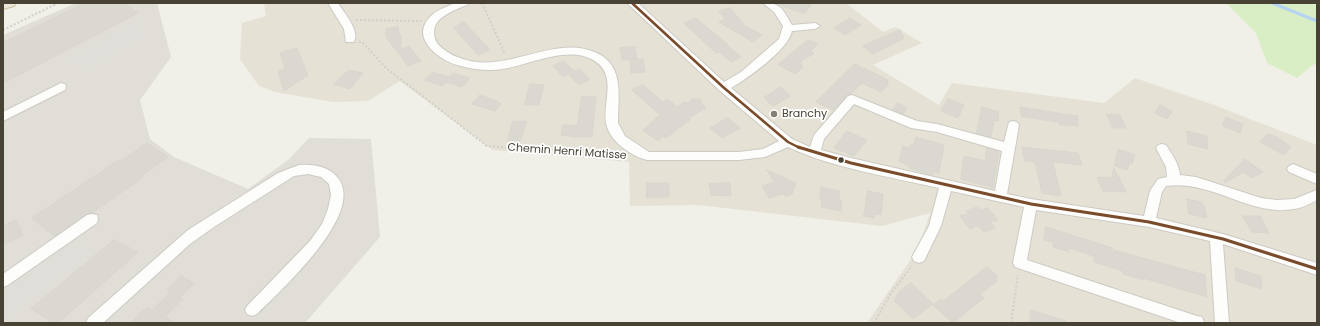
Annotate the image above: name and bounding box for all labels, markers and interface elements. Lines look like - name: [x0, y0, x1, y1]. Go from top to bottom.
- place label: Branchy: [782, 107, 827, 121]
- marker: Branchy: [769, 109, 779, 119]
- street label: Chemin Henri Matisse: [507, 141, 627, 163]
- unlabelled marker: [836, 155, 846, 165]

